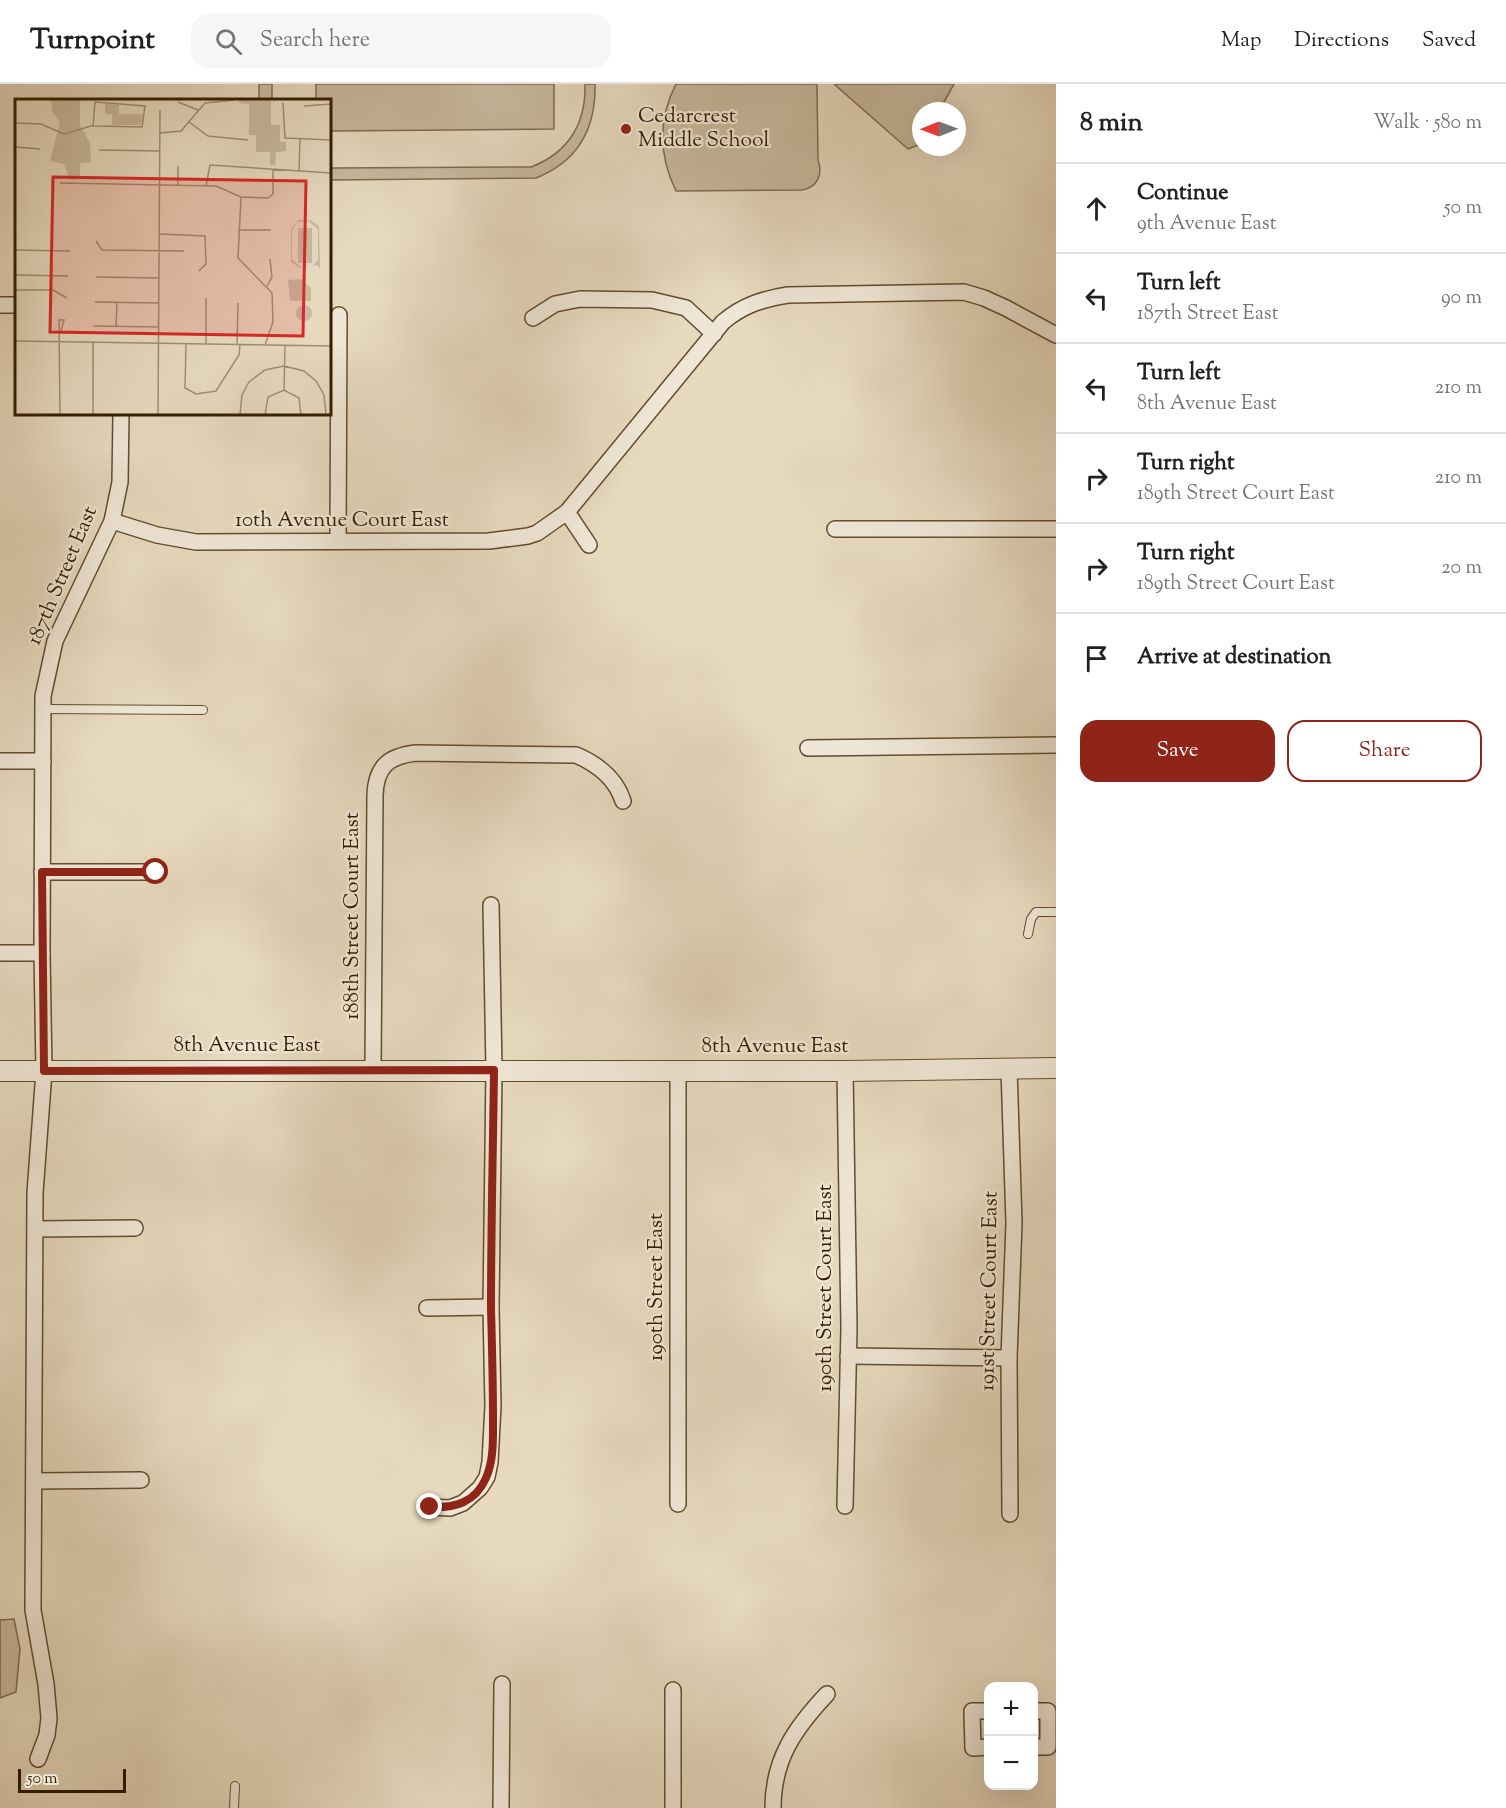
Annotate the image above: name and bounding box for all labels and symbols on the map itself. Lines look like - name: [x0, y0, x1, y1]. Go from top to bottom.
- inset map: [15, 99, 332, 416]
- place label: Cedarcrest Middle School: [638, 102, 769, 156]
- north arrow: [912, 102, 966, 156]
- marker: Cedarcrest Middle School: [619, 122, 633, 136]
- street label: 187th Street East: [20, 502, 106, 650]
- street label: 10th Avenue Court East: [235, 506, 449, 536]
- street label: 188th Street Court East: [338, 812, 368, 1020]
- route start: [142, 858, 168, 884]
- street label: 8th Avenue East: [174, 1031, 320, 1061]
- street label: 8th Avenue East: [702, 1032, 848, 1062]
- street label: 190th Street Court East: [811, 1184, 841, 1392]
- street label: 191st Street Court East: [973, 1191, 1007, 1391]
- street label: 190th Street East: [642, 1213, 672, 1361]
- route end: [416, 1493, 442, 1519]
- scale bar: [18, 1766, 126, 1794]

